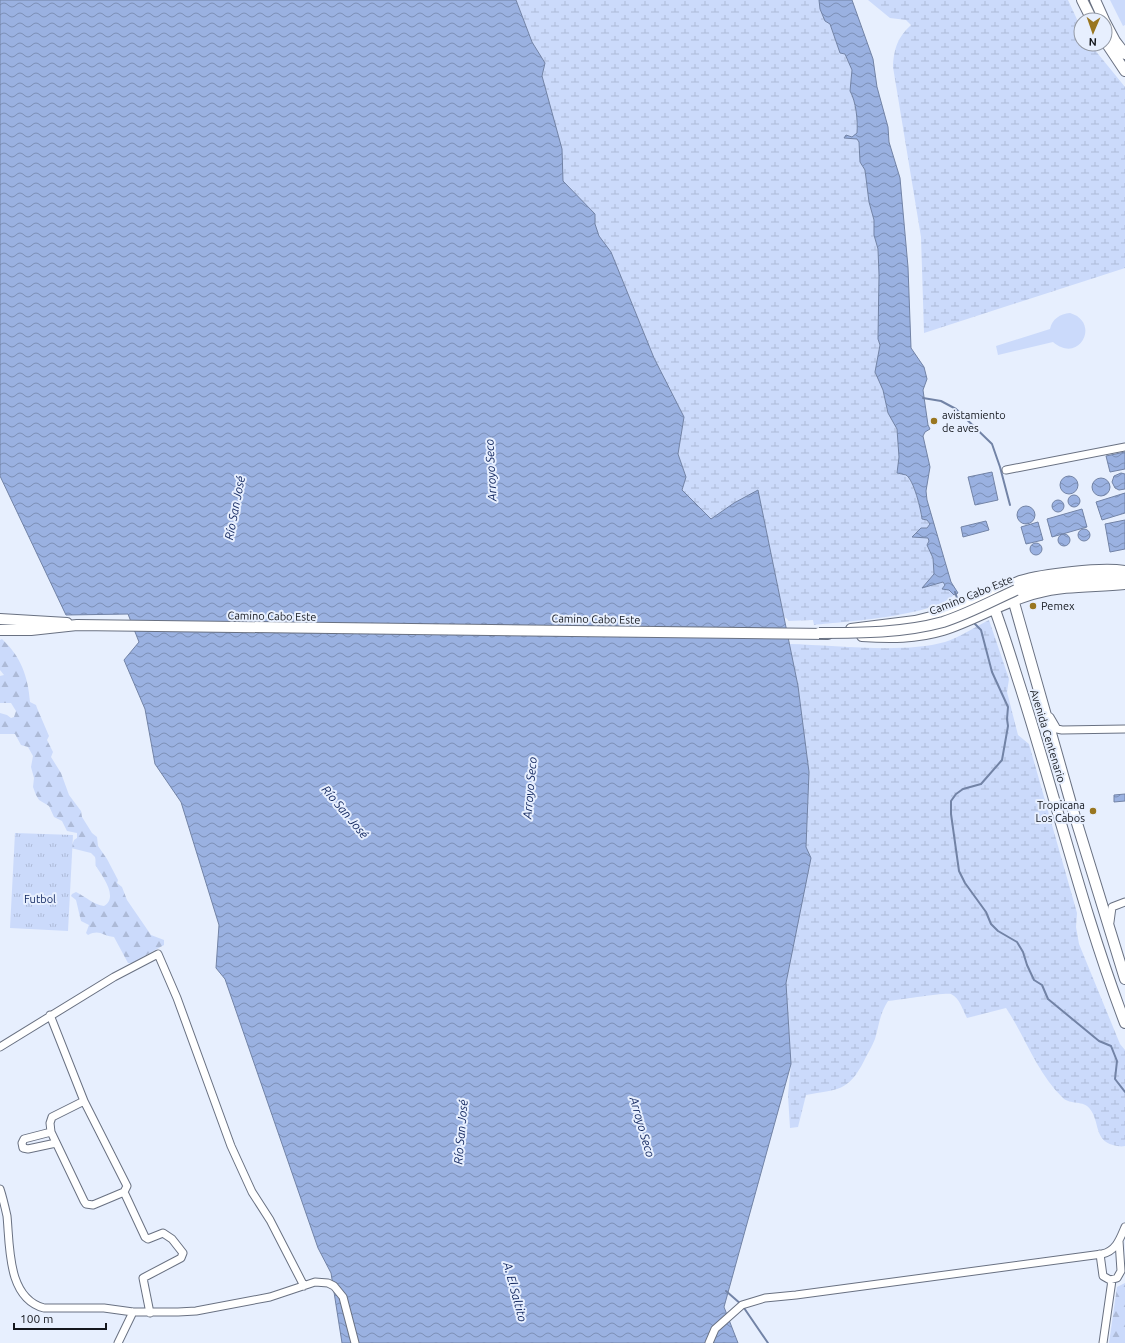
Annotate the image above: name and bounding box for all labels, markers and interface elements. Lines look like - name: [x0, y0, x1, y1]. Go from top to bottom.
- north arrow: [1073, 12, 1113, 52]
- text: N: [1088, 36, 1097, 48]
- place label: avistamiento de aves: [942, 409, 1006, 434]
- marker: avistamiento de aves: [929, 416, 939, 426]
- water label: Arroyo Seco: [482, 438, 499, 502]
- water label: Río San José: [222, 475, 247, 541]
- street label: Camino Cabo Este: [928, 573, 1014, 617]
- place label: Pemex: [1041, 600, 1075, 612]
- marker: Pemex: [1028, 601, 1038, 611]
- street label: Camino Cabo Este: [227, 609, 317, 623]
- street label: Camino Cabo Este: [551, 612, 641, 626]
- street label: Avenida Centenario: [1028, 688, 1068, 784]
- water label: Arroyo Seco: [520, 756, 539, 821]
- water label: Río San José: [320, 783, 371, 841]
- place label: Tropicana Los Cabos: [1036, 799, 1085, 824]
- marker: Tropicana Los Cabos: [1088, 806, 1098, 816]
- park label: Futbol: [24, 893, 56, 905]
- water label: Arroyo Seco: [627, 1094, 657, 1159]
- water label: Río San José: [451, 1099, 470, 1165]
- water label: A. El Saltito: [501, 1260, 530, 1324]
- scale bar: [14, 1305, 106, 1331]
- text: 100 m: [20, 1312, 53, 1325]

